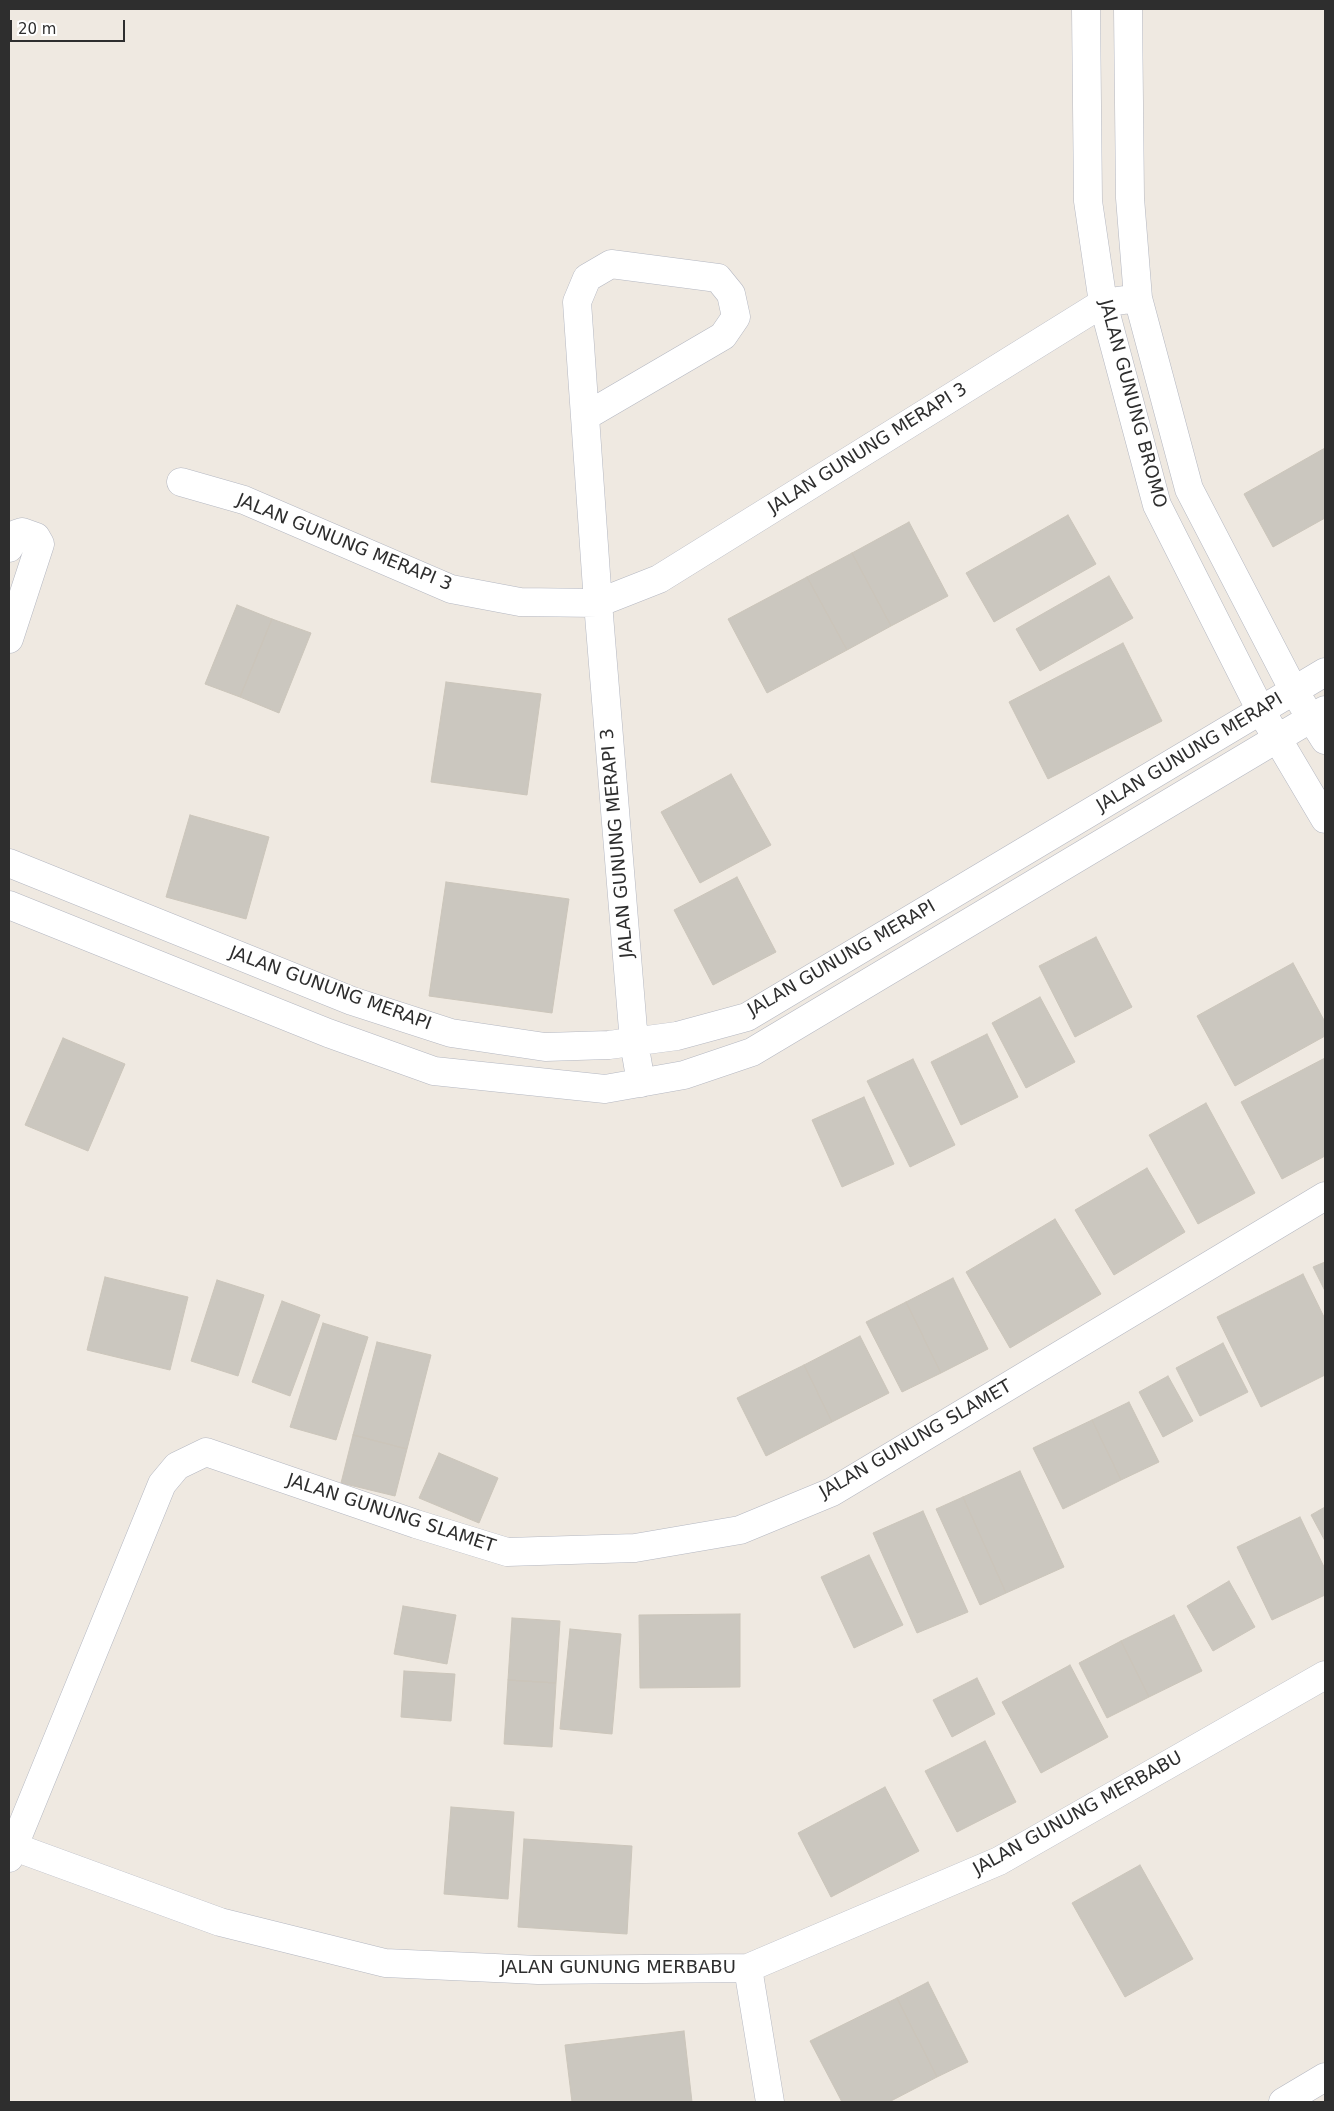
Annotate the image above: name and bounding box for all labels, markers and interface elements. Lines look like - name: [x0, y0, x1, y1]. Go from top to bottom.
- scale bar: [12, 10, 128, 42]
- text: 20 m: [18, 20, 56, 38]
- street label: JALAN GUNUNG BROMO: [1094, 297, 1170, 511]
- street label: JALAN GUNUNG MERAPI 3: [765, 379, 971, 519]
- street label: JALAN GUNUNG MERAPI 3: [233, 490, 455, 596]
- street label: JALAN GUNUNG MERAPI: [1093, 689, 1287, 817]
- street label: JALAN GUNUNG MERAPI 3: [597, 727, 639, 959]
- street label: JALAN GUNUNG MERAPI: [744, 896, 940, 1022]
- street label: JALAN GUNUNG MERAPI: [226, 942, 434, 1036]
- street label: JALAN GUNUNG SLAMET: [816, 1376, 1016, 1504]
- street label: JALAN GUNUNG SLAMET: [284, 1470, 498, 1558]
- street label: JALAN GUNUNG MERBABU: [970, 1747, 1186, 1881]
- street label: JALAN GUNUNG MERBABU: [500, 1957, 736, 1979]

